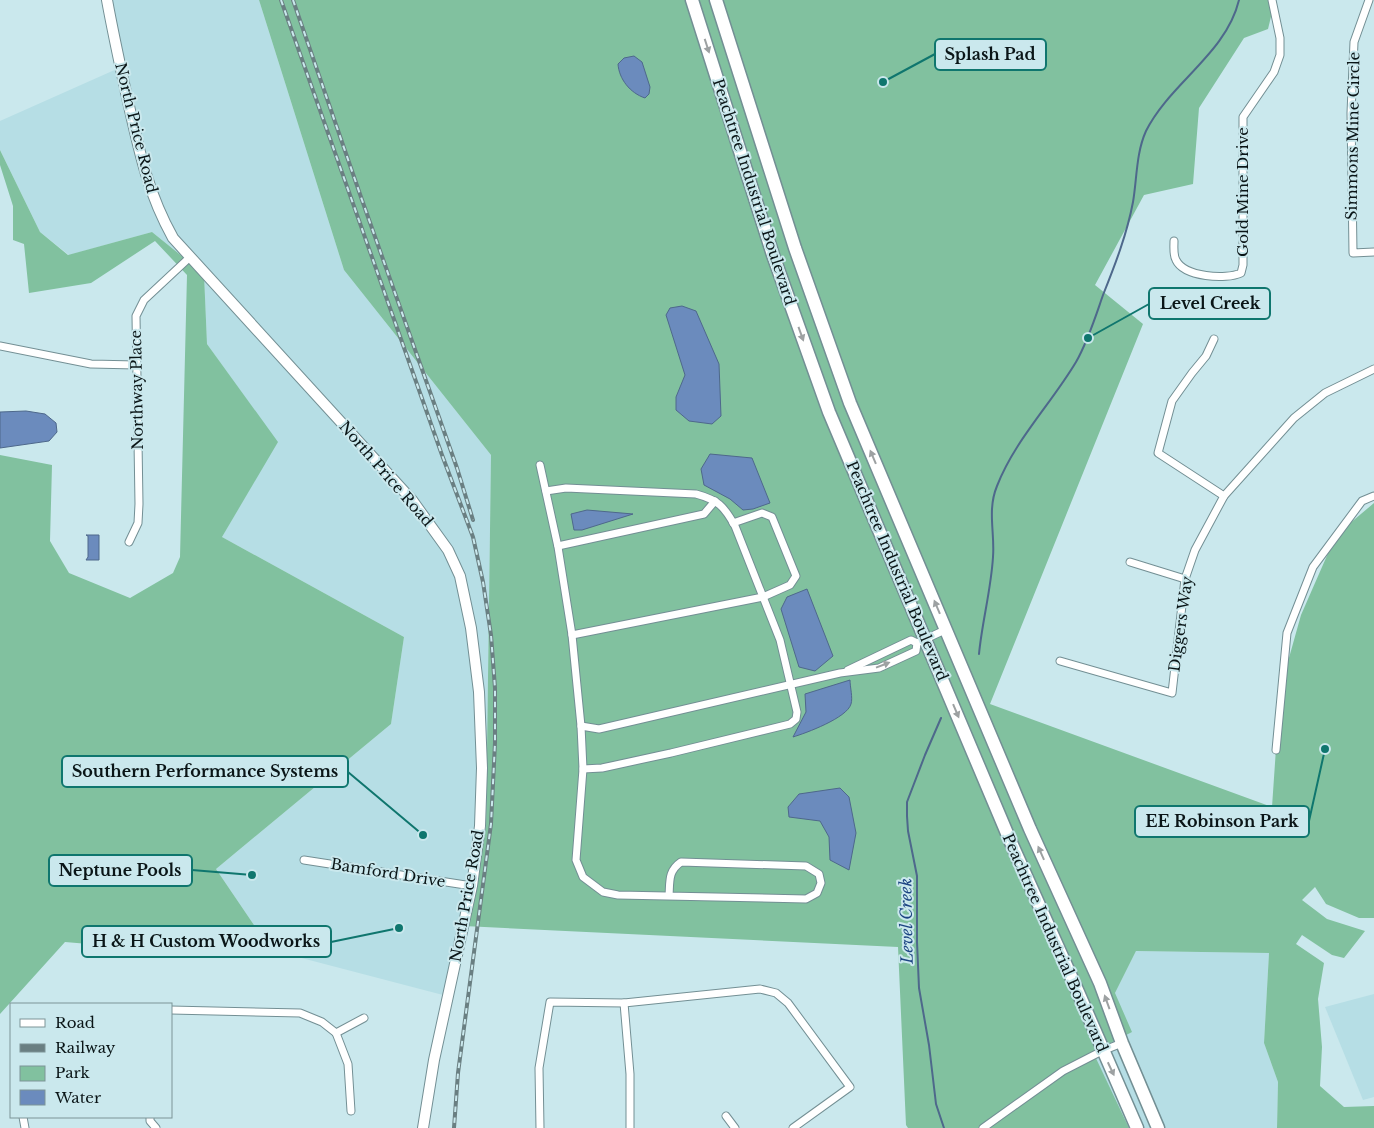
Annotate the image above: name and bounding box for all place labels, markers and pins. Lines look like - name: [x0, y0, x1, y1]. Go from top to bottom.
- callout: Splash Pad: [935, 39, 1046, 70]
- callout: Level Creek: [1149, 288, 1270, 319]
- callout: Southern Performance Systems: [62, 756, 348, 787]
- callout: EE Robinson Park: [1135, 806, 1309, 837]
- callout: Neptune Pools: [49, 855, 192, 886]
- callout: H & H Custom Woodworks: [82, 926, 331, 957]

